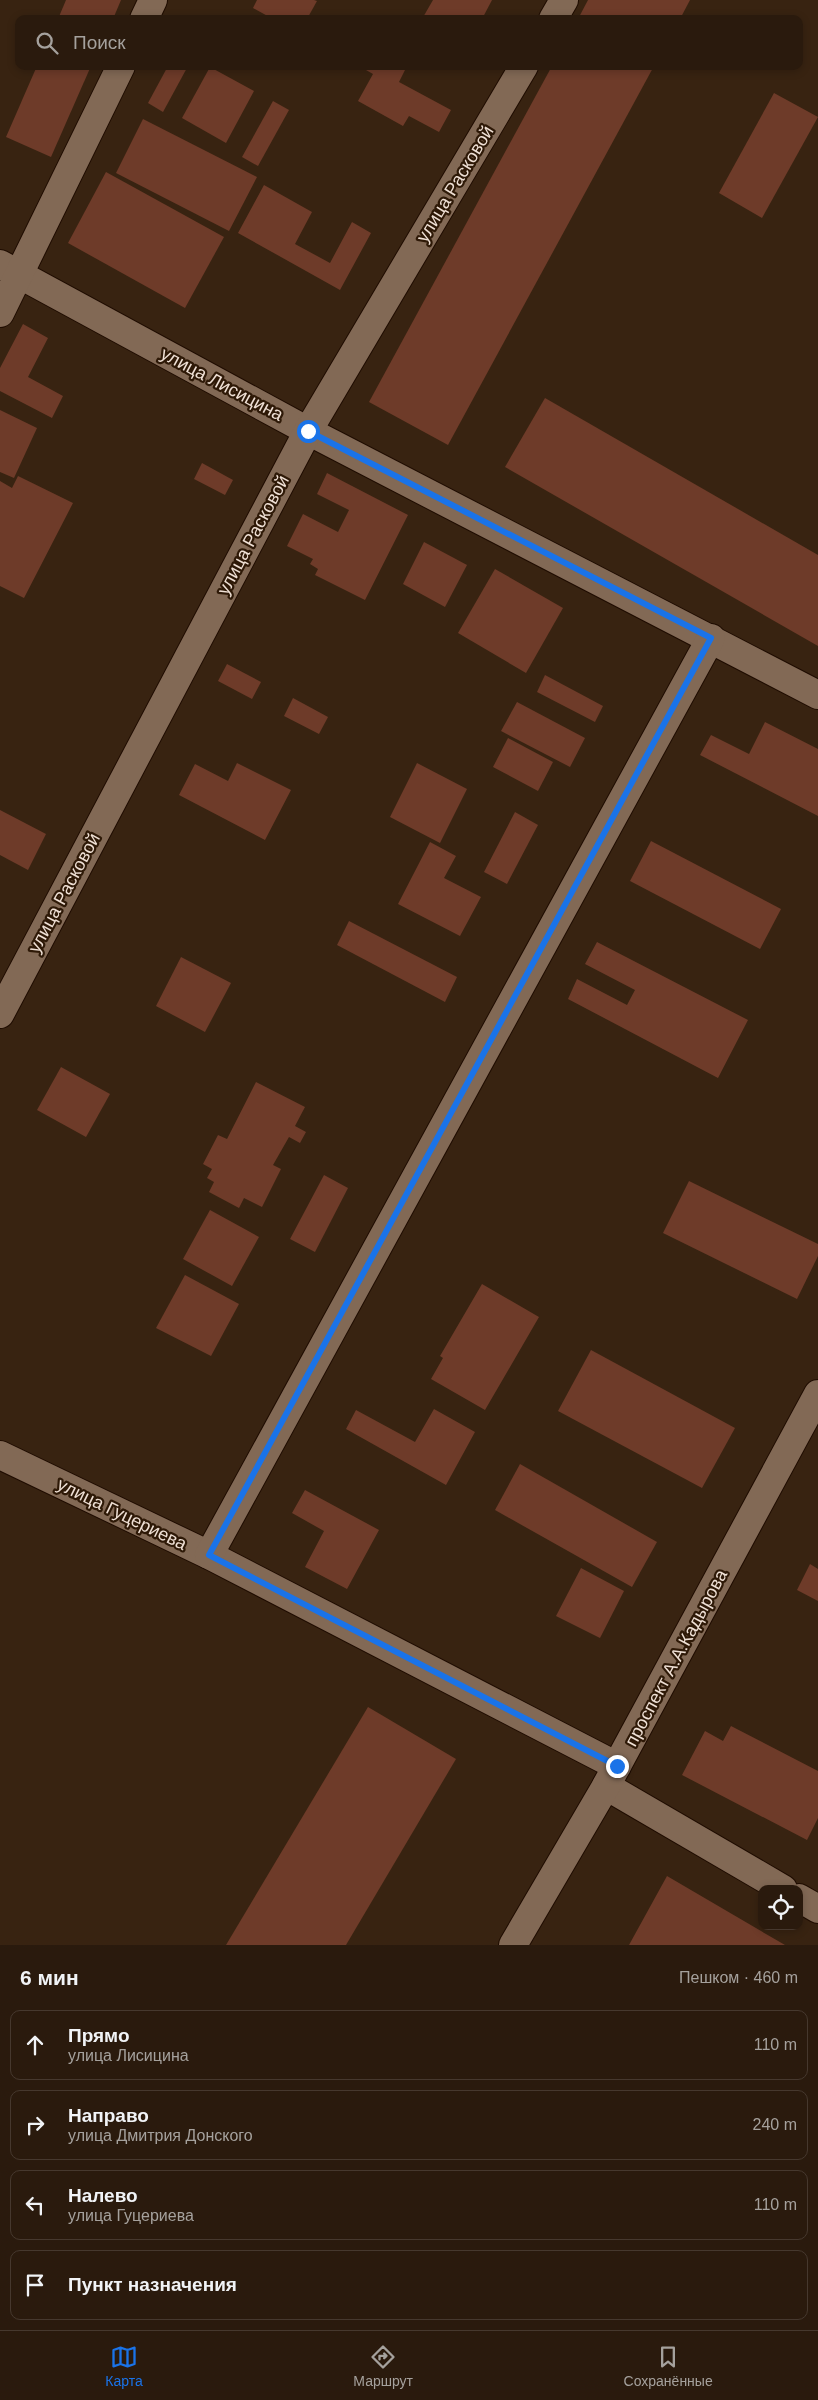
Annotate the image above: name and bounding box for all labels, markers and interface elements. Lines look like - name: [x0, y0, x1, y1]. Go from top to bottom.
- search box: [15, 15, 803, 70]
- icon: search: [33, 29, 61, 57]
- text: Поиск: [73, 32, 126, 53]
- street label: улица Расковой: [412, 122, 498, 246]
- street label: улица Лисицина: [157, 343, 287, 425]
- route start: [297, 420, 320, 443]
- street label: улица Расковой: [213, 472, 293, 598]
- street label: улица Расковой: [24, 830, 104, 956]
- street label: улица Гуцериева: [54, 1474, 191, 1554]
- street label: проспект А.А.Кадырова: [621, 1565, 732, 1750]
- route end: [606, 1755, 629, 1778]
- map controls: [758, 1885, 803, 1930]
- button: locate: [758, 1885, 803, 1930]
- text: 6 мин: [20, 1966, 79, 1989]
- text: Пешком · 460 m: [679, 1969, 798, 1986]
- text: Прямо: [68, 2025, 130, 2046]
- icon: ahead: [21, 2031, 49, 2059]
- text: 110 m: [754, 2036, 797, 2053]
- text: улица Лисицина: [68, 2047, 189, 2064]
- text: Направо: [68, 2105, 149, 2126]
- icon: right: [21, 2111, 49, 2139]
- text: 240 m: [753, 2116, 797, 2133]
- text: улица Дмитрия Донского: [68, 2127, 253, 2144]
- text: Налево: [68, 2185, 138, 2206]
- icon: left: [21, 2191, 49, 2219]
- text: 110 m: [754, 2196, 797, 2213]
- text: улица Гуцериева: [68, 2207, 194, 2224]
- icon: arrive: [21, 2271, 49, 2299]
- text: Пункт назначения: [68, 2274, 237, 2295]
- tab: Карта: [105, 2343, 143, 2389]
- tab: Маршрут: [353, 2343, 413, 2389]
- tab: Сохранённые: [624, 2343, 713, 2389]

